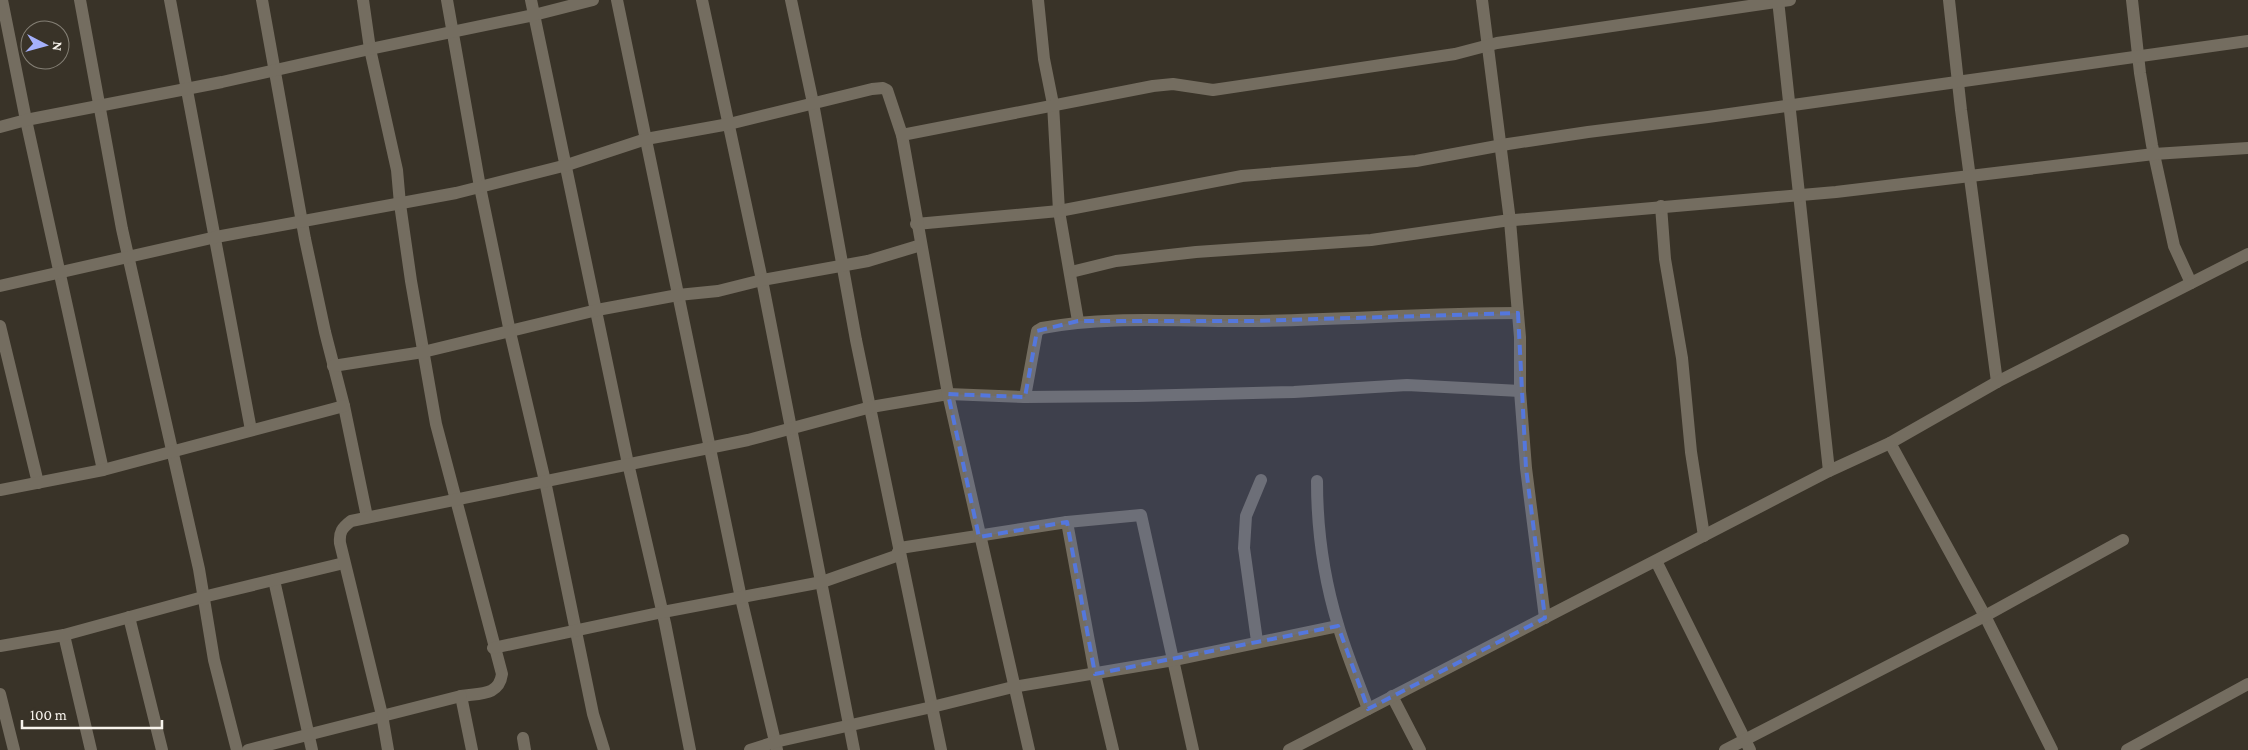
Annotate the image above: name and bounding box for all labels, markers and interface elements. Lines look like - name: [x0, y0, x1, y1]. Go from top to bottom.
- north arrow: [20, 20, 70, 70]
- text: N: [49, 41, 66, 52]
- scale bar: [22, 698, 162, 730]
- text: 100 m: [30, 707, 67, 723]

